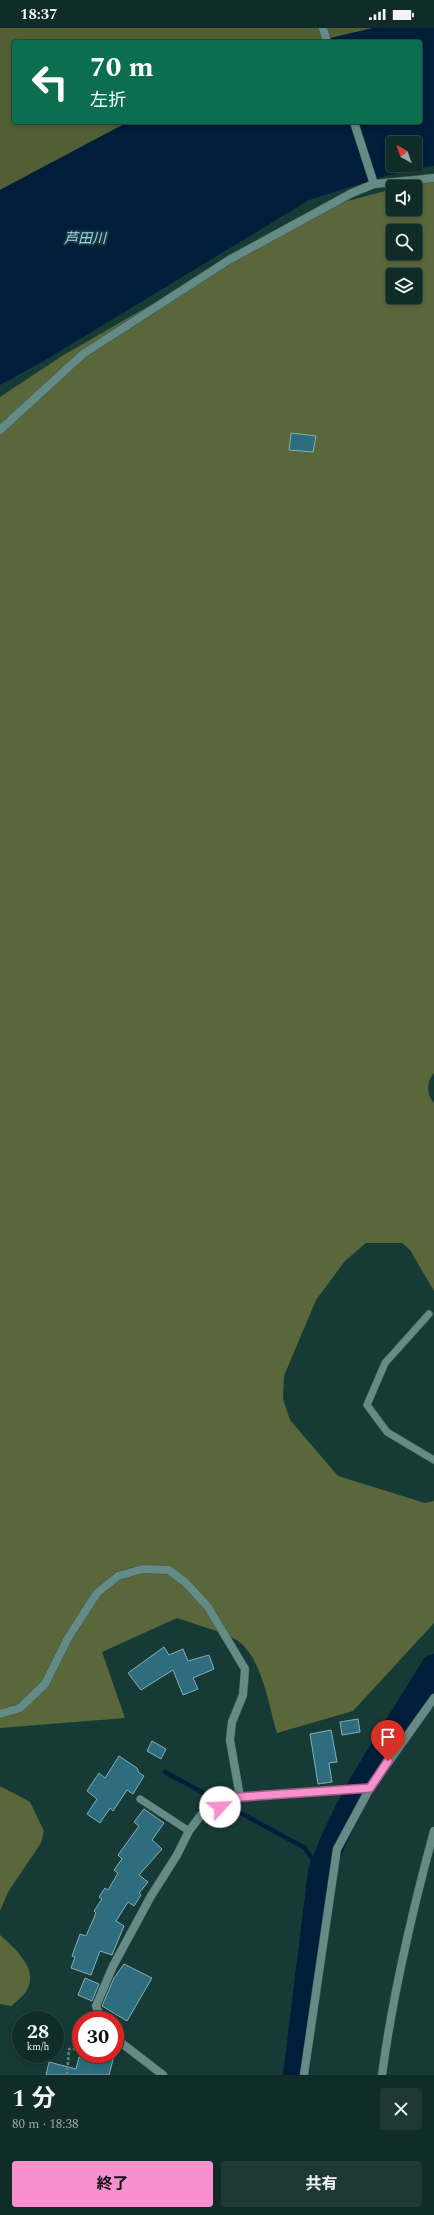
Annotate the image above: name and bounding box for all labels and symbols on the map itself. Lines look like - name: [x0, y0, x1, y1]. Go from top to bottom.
- north arrow: [386, 136, 422, 172]
- water label: 芦田川: [64, 228, 108, 249]
- pin: [371, 1720, 405, 1761]
- position arrow: [199, 1786, 241, 1828]
- speed limit sign: 30: [72, 2011, 124, 2063]

